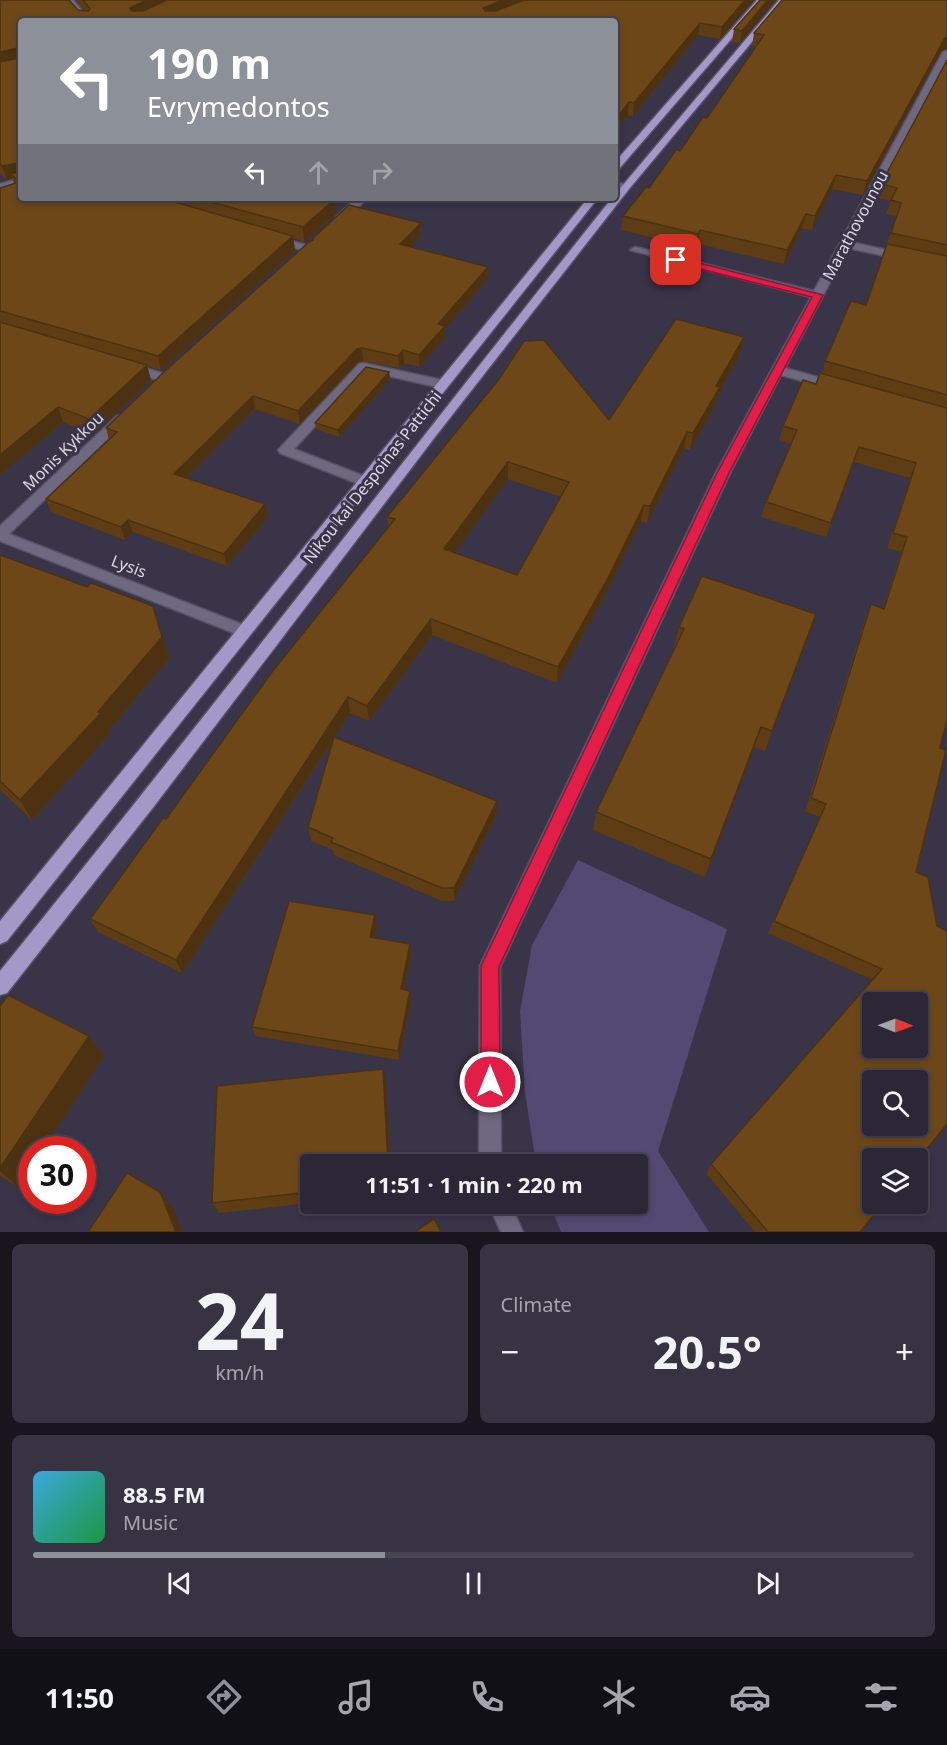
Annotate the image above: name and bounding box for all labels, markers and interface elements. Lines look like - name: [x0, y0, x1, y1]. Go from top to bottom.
- text: 190 m: [147, 34, 271, 91]
- icon: left: [48, 42, 126, 120]
- text: Evrymedontos: [147, 88, 330, 125]
- icon: left: [239, 156, 272, 189]
- icon: ahead: [302, 156, 335, 189]
- icon: right: [365, 156, 398, 189]
- street label: Marathovounou: [817, 166, 893, 284]
- pin: [650, 234, 701, 285]
- icon: arrive: [659, 243, 692, 276]
- street label: Nikou kai Despoinas Pattichi: [298, 386, 446, 568]
- street label: Monis Kykkou: [18, 407, 108, 495]
- street label: Lysis: [108, 549, 150, 583]
- north arrow: [862, 992, 928, 1058]
- map controls: [862, 992, 928, 1214]
- position arrow: [458, 1050, 522, 1114]
- button: search: [862, 1070, 928, 1136]
- speed limit sign: 30: [18, 1136, 96, 1214]
- button: layers: [862, 1148, 928, 1214]
- text: 11:51 · 1 min · 220 m: [365, 1169, 583, 1199]
- text: 24: [195, 1267, 284, 1373]
- text: Climate: [501, 1291, 572, 1318]
- text: 20.5°: [653, 1321, 762, 1382]
- text: −: [501, 1329, 519, 1374]
- text: +: [895, 1329, 914, 1374]
- text: km/h: [215, 1359, 264, 1386]
- text: 88.5 FM: [123, 1479, 205, 1509]
- text: Music: [123, 1509, 178, 1536]
- icon: previous: [163, 1567, 196, 1600]
- icon: pause: [457, 1567, 490, 1600]
- icon: next: [751, 1567, 784, 1600]
- icon: directions: [203, 1676, 245, 1718]
- icon: music: [335, 1676, 377, 1718]
- icon: phone: [466, 1676, 508, 1718]
- icon: climate: [598, 1676, 640, 1718]
- icon: car: [729, 1676, 771, 1718]
- icon: filters: [860, 1676, 902, 1718]
- text: 11:50: [45, 1679, 114, 1716]

